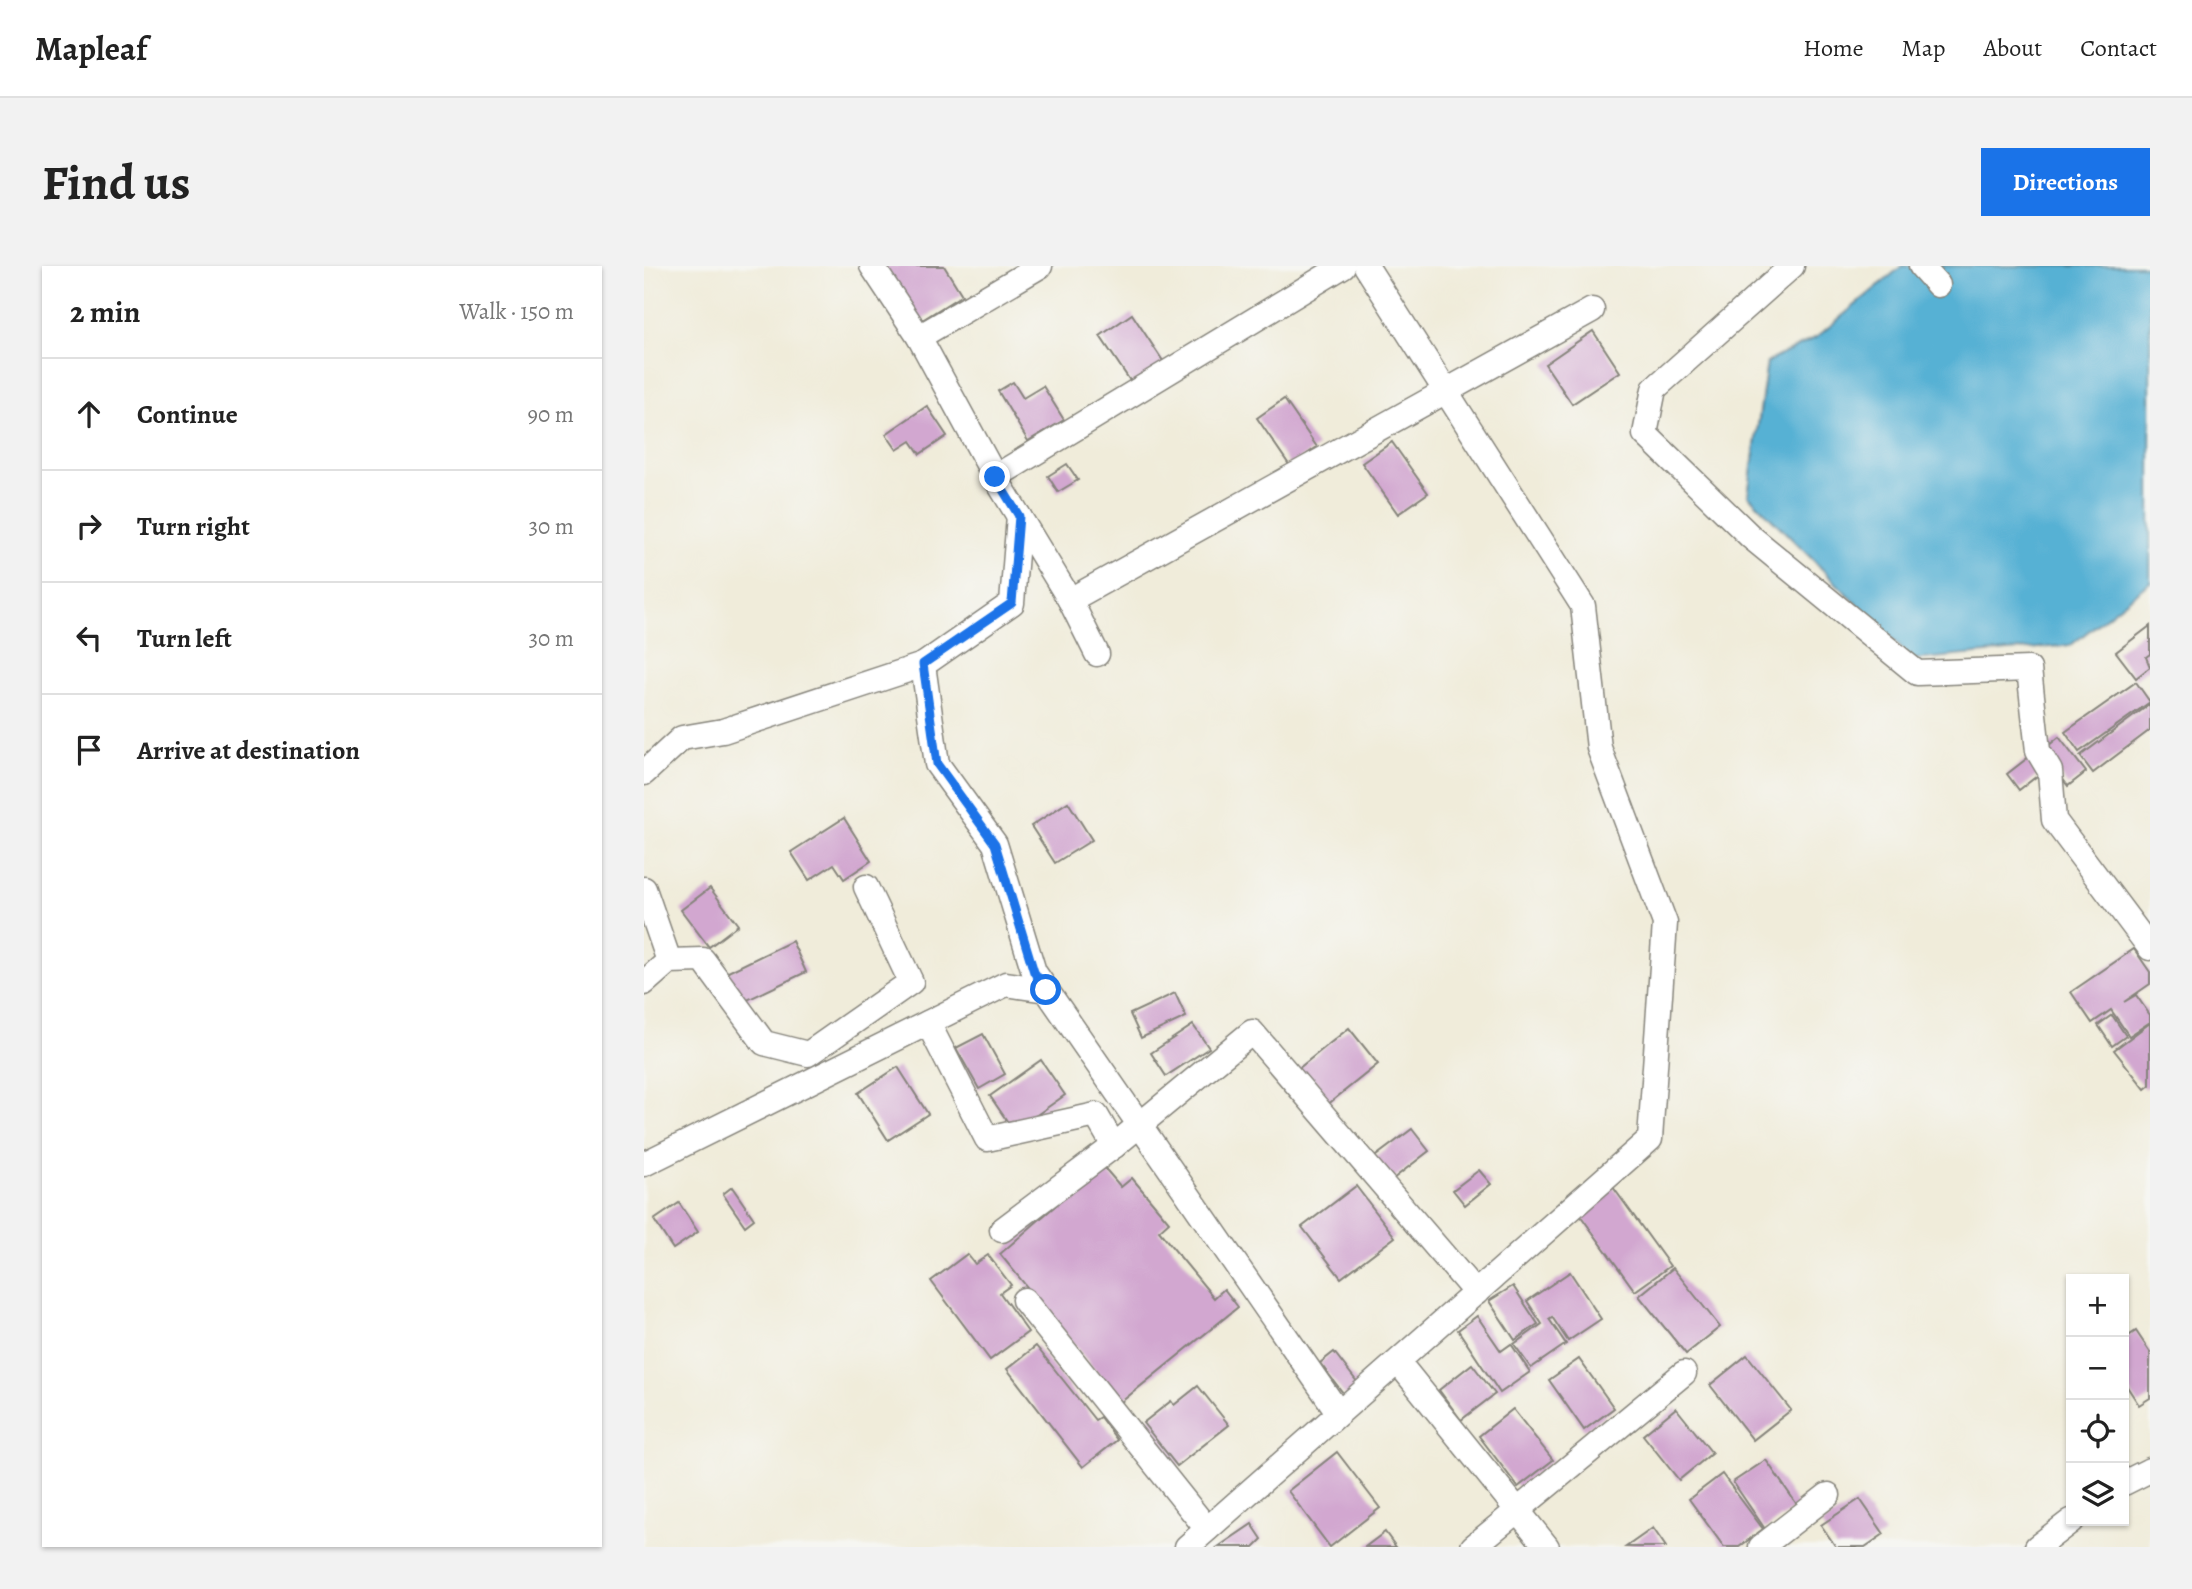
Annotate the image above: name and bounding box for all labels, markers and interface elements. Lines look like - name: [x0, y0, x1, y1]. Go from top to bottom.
- text: Mapleaf: [35, 26, 147, 71]
- text: Home: [1803, 32, 1864, 64]
- text: Map: [1902, 32, 1946, 64]
- text: About: [1984, 32, 2042, 64]
- text: Contact: [2080, 32, 2157, 64]
- button: Directions: [1981, 148, 2150, 216]
- text: Find us: [42, 149, 190, 216]
- text: 2 min: [70, 292, 140, 332]
- text: Walk · 150 m: [459, 296, 574, 327]
- icon: ahead: [70, 395, 108, 433]
- text: Continue: [137, 397, 238, 432]
- text: 90 m: [528, 399, 574, 430]
- route end: [979, 461, 1010, 492]
- icon: right: [70, 507, 108, 545]
- text: Turn right: [137, 509, 250, 544]
- text: 30 m: [528, 511, 574, 542]
- icon: left: [70, 619, 108, 657]
- text: Turn left: [137, 621, 232, 656]
- text: 30 m: [528, 623, 574, 654]
- icon: arrive: [70, 731, 108, 769]
- text: Arrive at destination: [137, 733, 360, 768]
- route start: [1030, 974, 1061, 1005]
- map controls: [2066, 1274, 2129, 1526]
- button: +: [2066, 1274, 2129, 1337]
- button: −: [2066, 1337, 2129, 1400]
- button: locate: [2066, 1400, 2129, 1463]
- button: layers: [2066, 1463, 2129, 1526]

